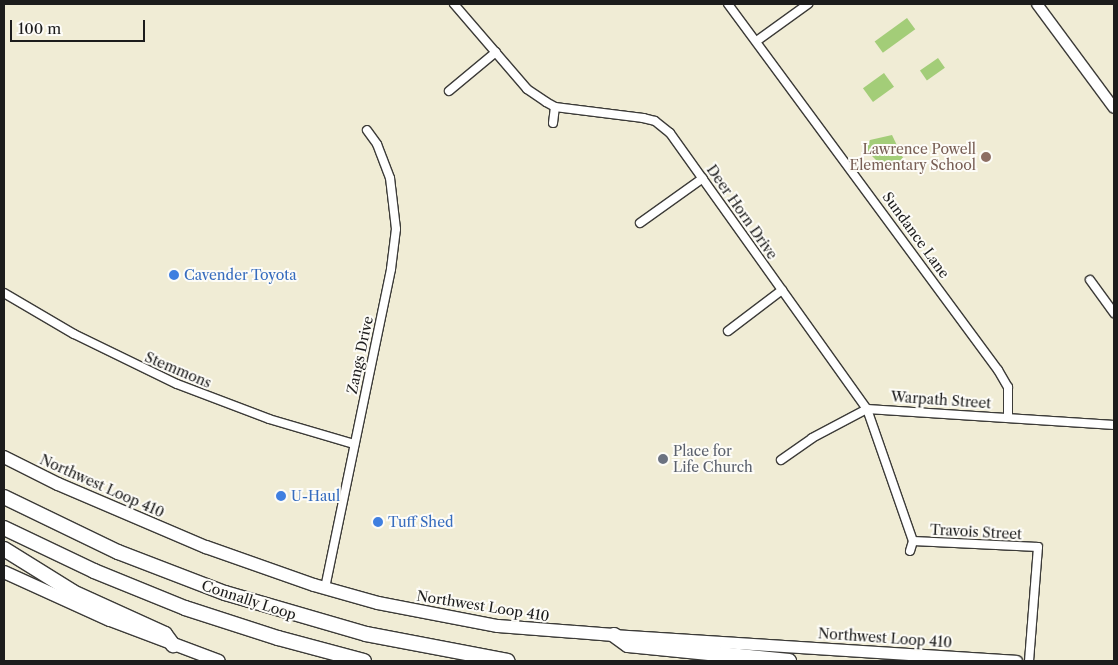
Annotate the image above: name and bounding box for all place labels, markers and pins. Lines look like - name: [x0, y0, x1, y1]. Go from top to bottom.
- place label: Lawrence Powell Elementary School: [849, 141, 976, 174]
- marker: Lawrence Powell Elementary School: [980, 151, 992, 163]
- place label: Cavender Toyota: [184, 267, 297, 283]
- marker: Cavender Toyota: [168, 269, 180, 281]
- place label: Place for Life Church: [673, 443, 753, 476]
- marker: Place for Life Church: [657, 453, 669, 465]
- place label: U-Haul: [291, 488, 340, 504]
- marker: U-Haul: [275, 490, 287, 502]
- place label: Tuff Shed: [388, 514, 453, 530]
- marker: Tuff Shed: [372, 516, 384, 528]

